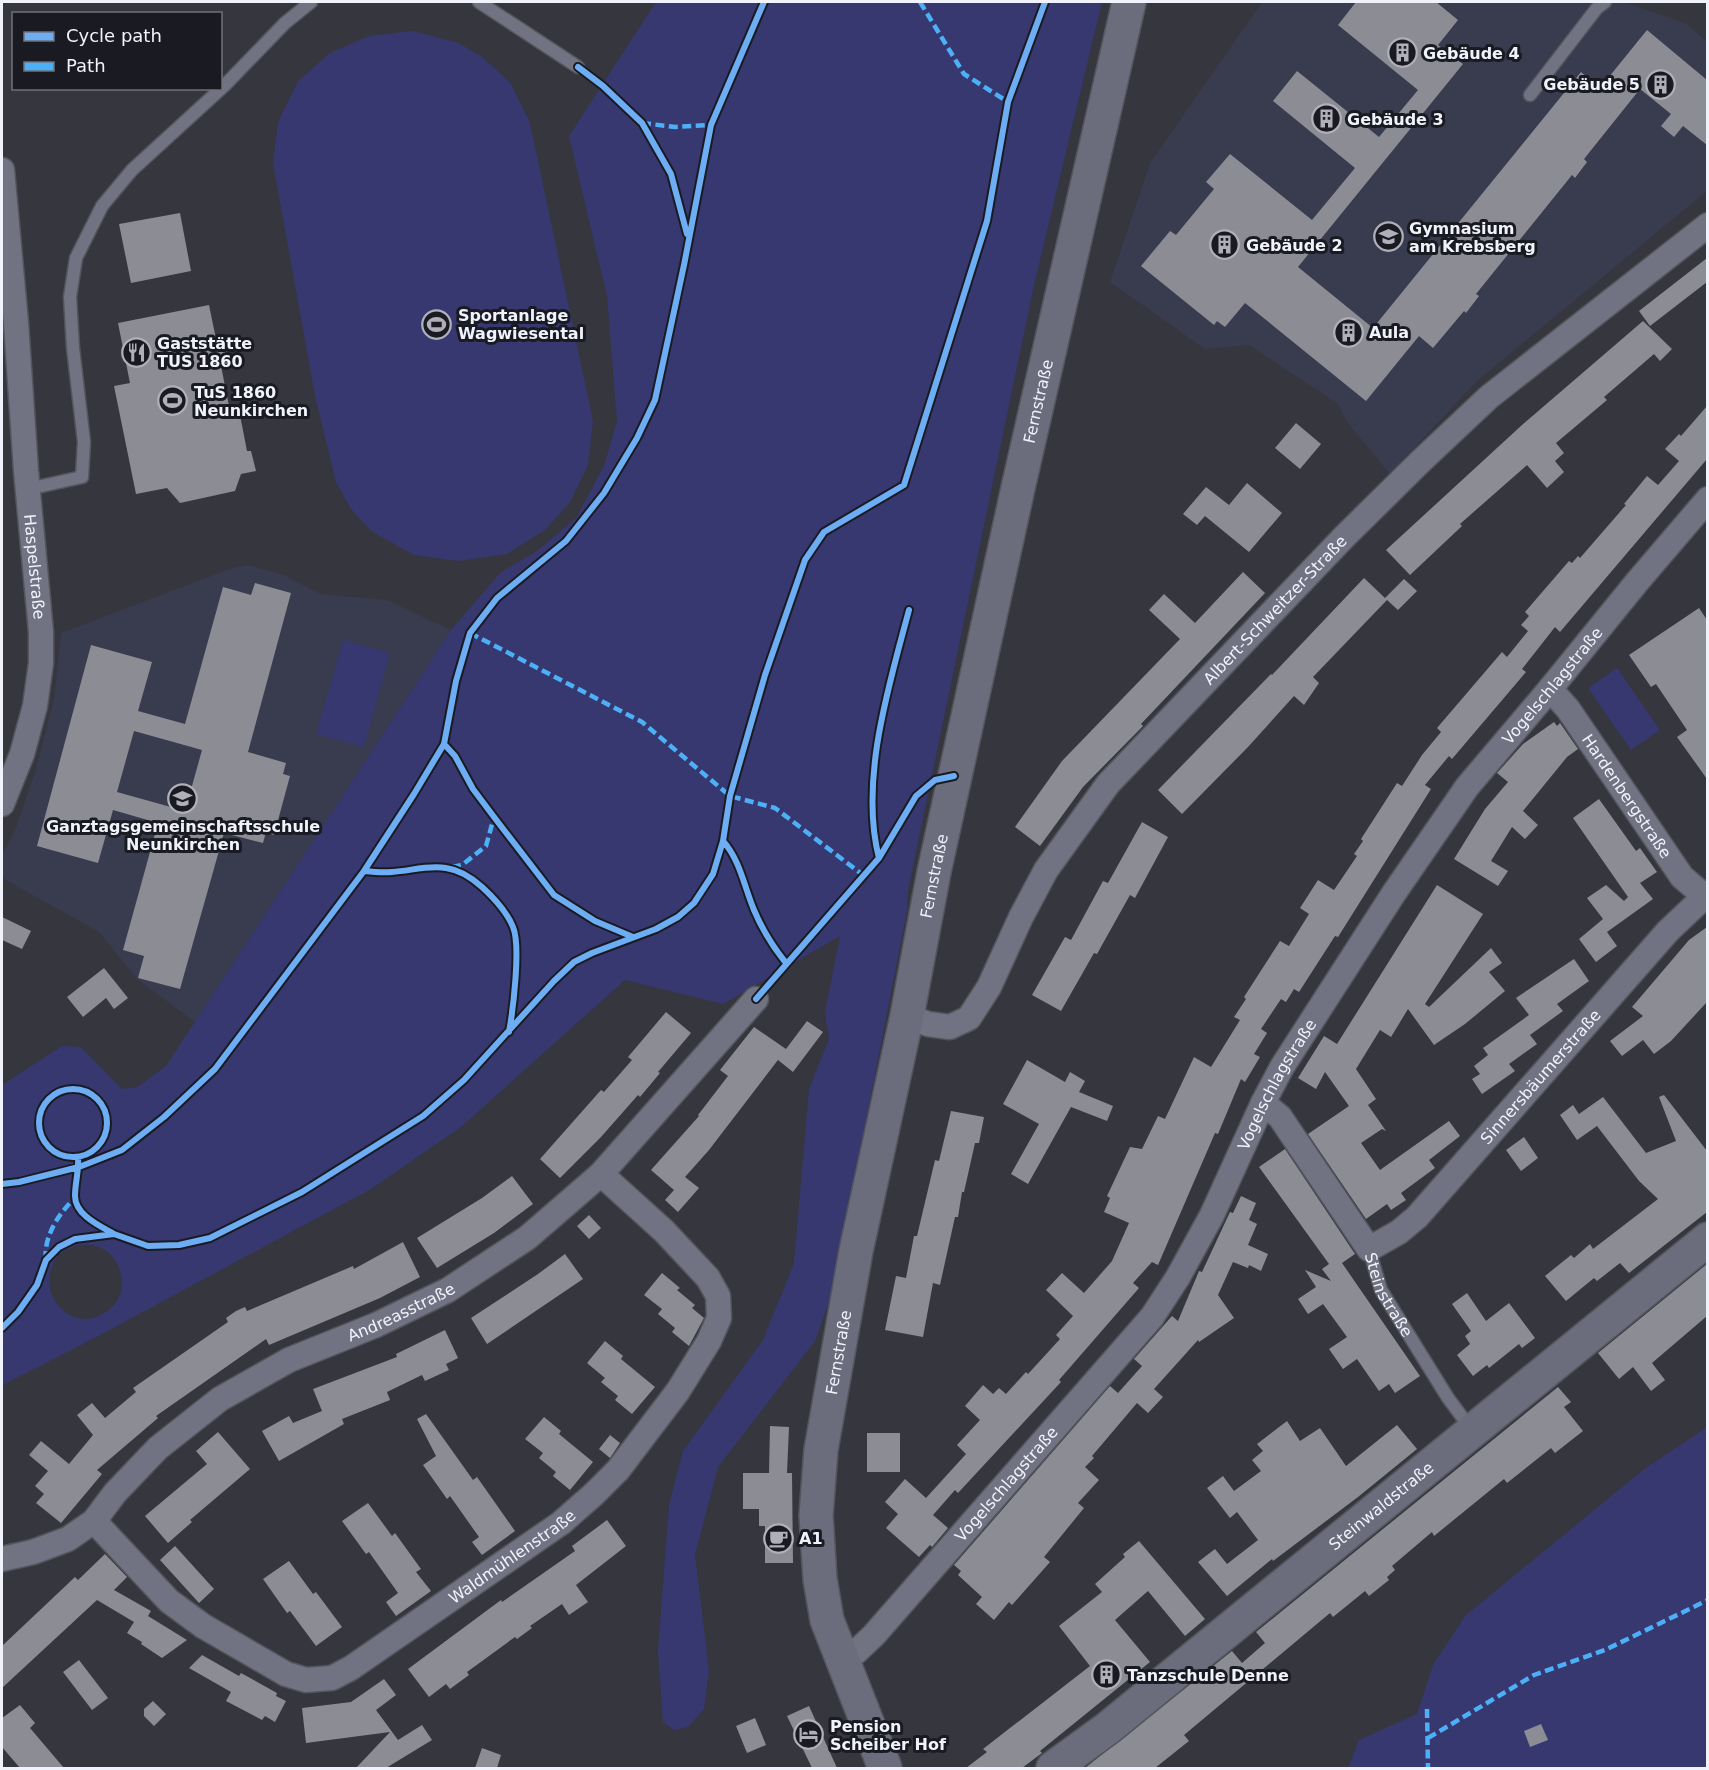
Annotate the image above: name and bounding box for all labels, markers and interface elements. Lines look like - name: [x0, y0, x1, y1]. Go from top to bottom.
- legend: [12, 12, 222, 90]
- text: Cycle path: [66, 25, 162, 46]
- building icon: Gebäude 4: [1386, 37, 1418, 69]
- place label: Gebäude 4: [1423, 44, 1520, 63]
- text: Path: [66, 55, 106, 76]
- building icon: Gebäude 5: [1645, 68, 1677, 100]
- place label: Gebäude 5: [1543, 75, 1640, 94]
- building icon: Gebäude 3: [1310, 103, 1342, 135]
- place label: Gebäude 3: [1347, 110, 1444, 129]
- place label: Gymnasium am Krebsberg: [1409, 219, 1536, 256]
- school or university icon: Gymnasium am Krebsberg: [1372, 221, 1404, 253]
- building icon: Gebäude 2: [1209, 229, 1241, 261]
- place label: Gebäude 2: [1246, 236, 1343, 255]
- place label: Sportanlage Wagwiesental: [458, 306, 584, 343]
- sports icon: Sportanlage Wagwiesental: [421, 308, 453, 340]
- building icon: Aula: [1332, 316, 1364, 348]
- place label: Aula: [1369, 323, 1409, 342]
- place label: Gaststätte TUS 1860: [157, 334, 252, 371]
- restaurant icon: Gaststätte TUS 1860: [120, 336, 152, 368]
- street label: Fernstraße: [1019, 357, 1057, 445]
- place label: TuS 1860 Neunkirchen: [194, 383, 308, 420]
- sports icon: TuS 1860 Neunkirchen: [157, 385, 189, 417]
- street label: Haspelstraße: [21, 513, 49, 620]
- street label: Albert-Schweitzer-Straße: [1199, 531, 1350, 688]
- street label: Vogelschlagstraße: [1498, 623, 1606, 748]
- street label: Hardenbergstraße: [1578, 730, 1676, 862]
- school or university icon: Ganztagsgemeinschaftsschule Neunkirchen: [167, 782, 199, 814]
- place label: Ganztagsgemeinschaftsschule Neunkirchen: [46, 817, 320, 854]
- street label: Fernstraße: [916, 832, 952, 920]
- street label: Sinnersbäumerstraße: [1476, 1005, 1604, 1148]
- street label: Vogelschlagstraße: [1233, 1015, 1320, 1153]
- street label: Steinstraße: [1361, 1250, 1417, 1340]
- street label: Andreasstraße: [344, 1279, 458, 1345]
- street label: Fernstraße: [821, 1309, 855, 1396]
- street label: Vogelschlagstraße: [951, 1422, 1061, 1545]
- street label: Steinwaldstraße: [1325, 1457, 1437, 1554]
- street label: Waldmühlenstraße: [445, 1505, 579, 1607]
- cafe icon: A1: [762, 1522, 794, 1554]
- place label: A1: [799, 1529, 823, 1548]
- building icon: Tanzschule Denne: [1090, 1659, 1122, 1691]
- place label: Tanzschule Denne: [1127, 1666, 1289, 1685]
- place label: Pension Scheiber Hof: [830, 1717, 947, 1754]
- hotel icon: Pension Scheiber Hof: [793, 1719, 825, 1751]

